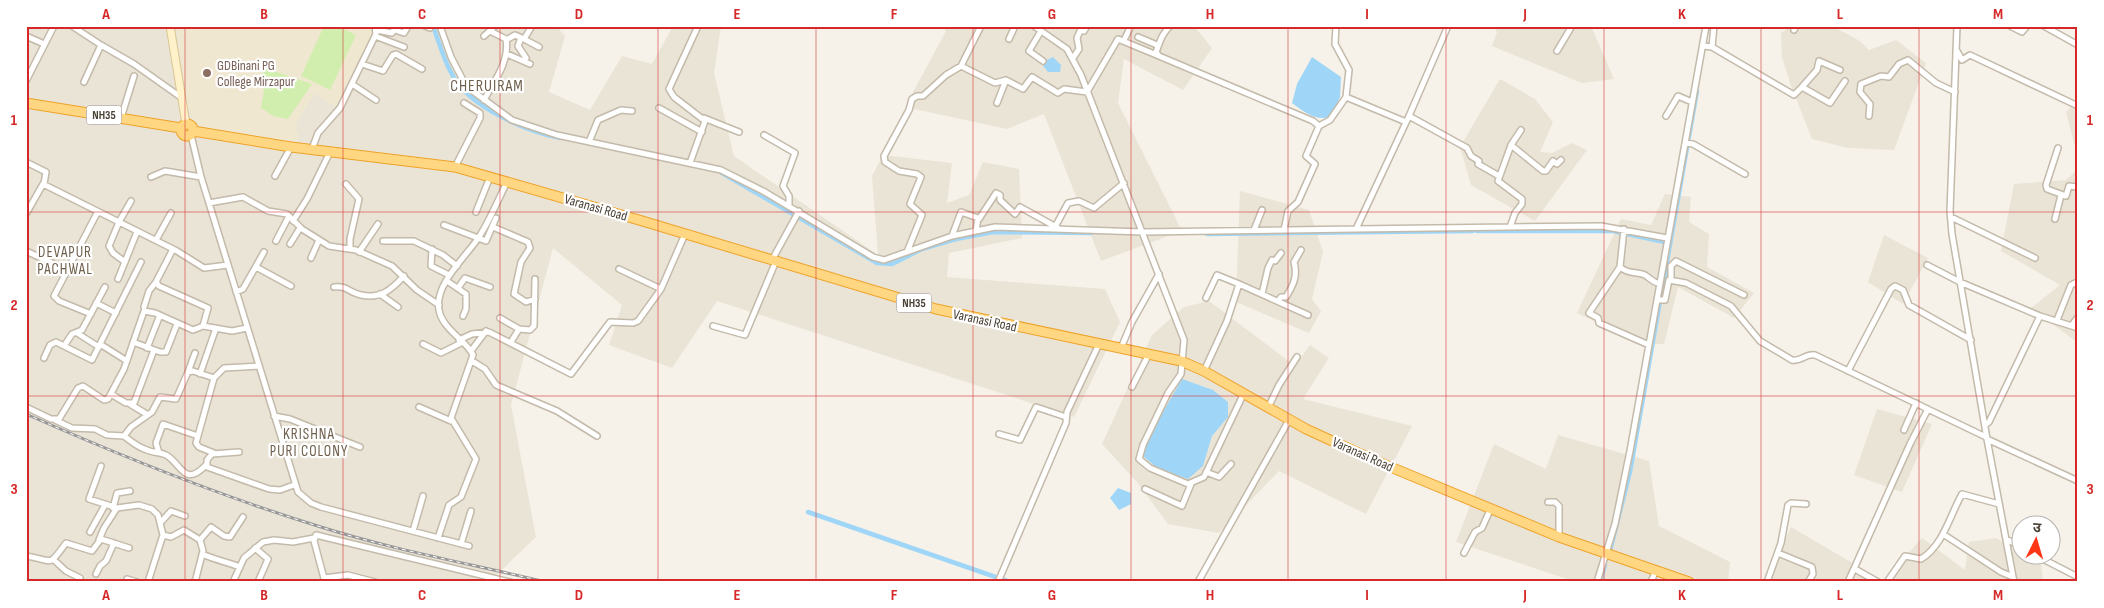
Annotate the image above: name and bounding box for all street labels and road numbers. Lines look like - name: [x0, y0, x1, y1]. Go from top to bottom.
- road number: NH35: [86, 106, 122, 124]
- street label: Varanasi Road: [562, 190, 630, 225]
- road number: NH35: [896, 294, 932, 312]
- street label: Varanasi Road: [951, 305, 1019, 336]
- street label: Varanasi Road: [1330, 433, 1396, 476]

